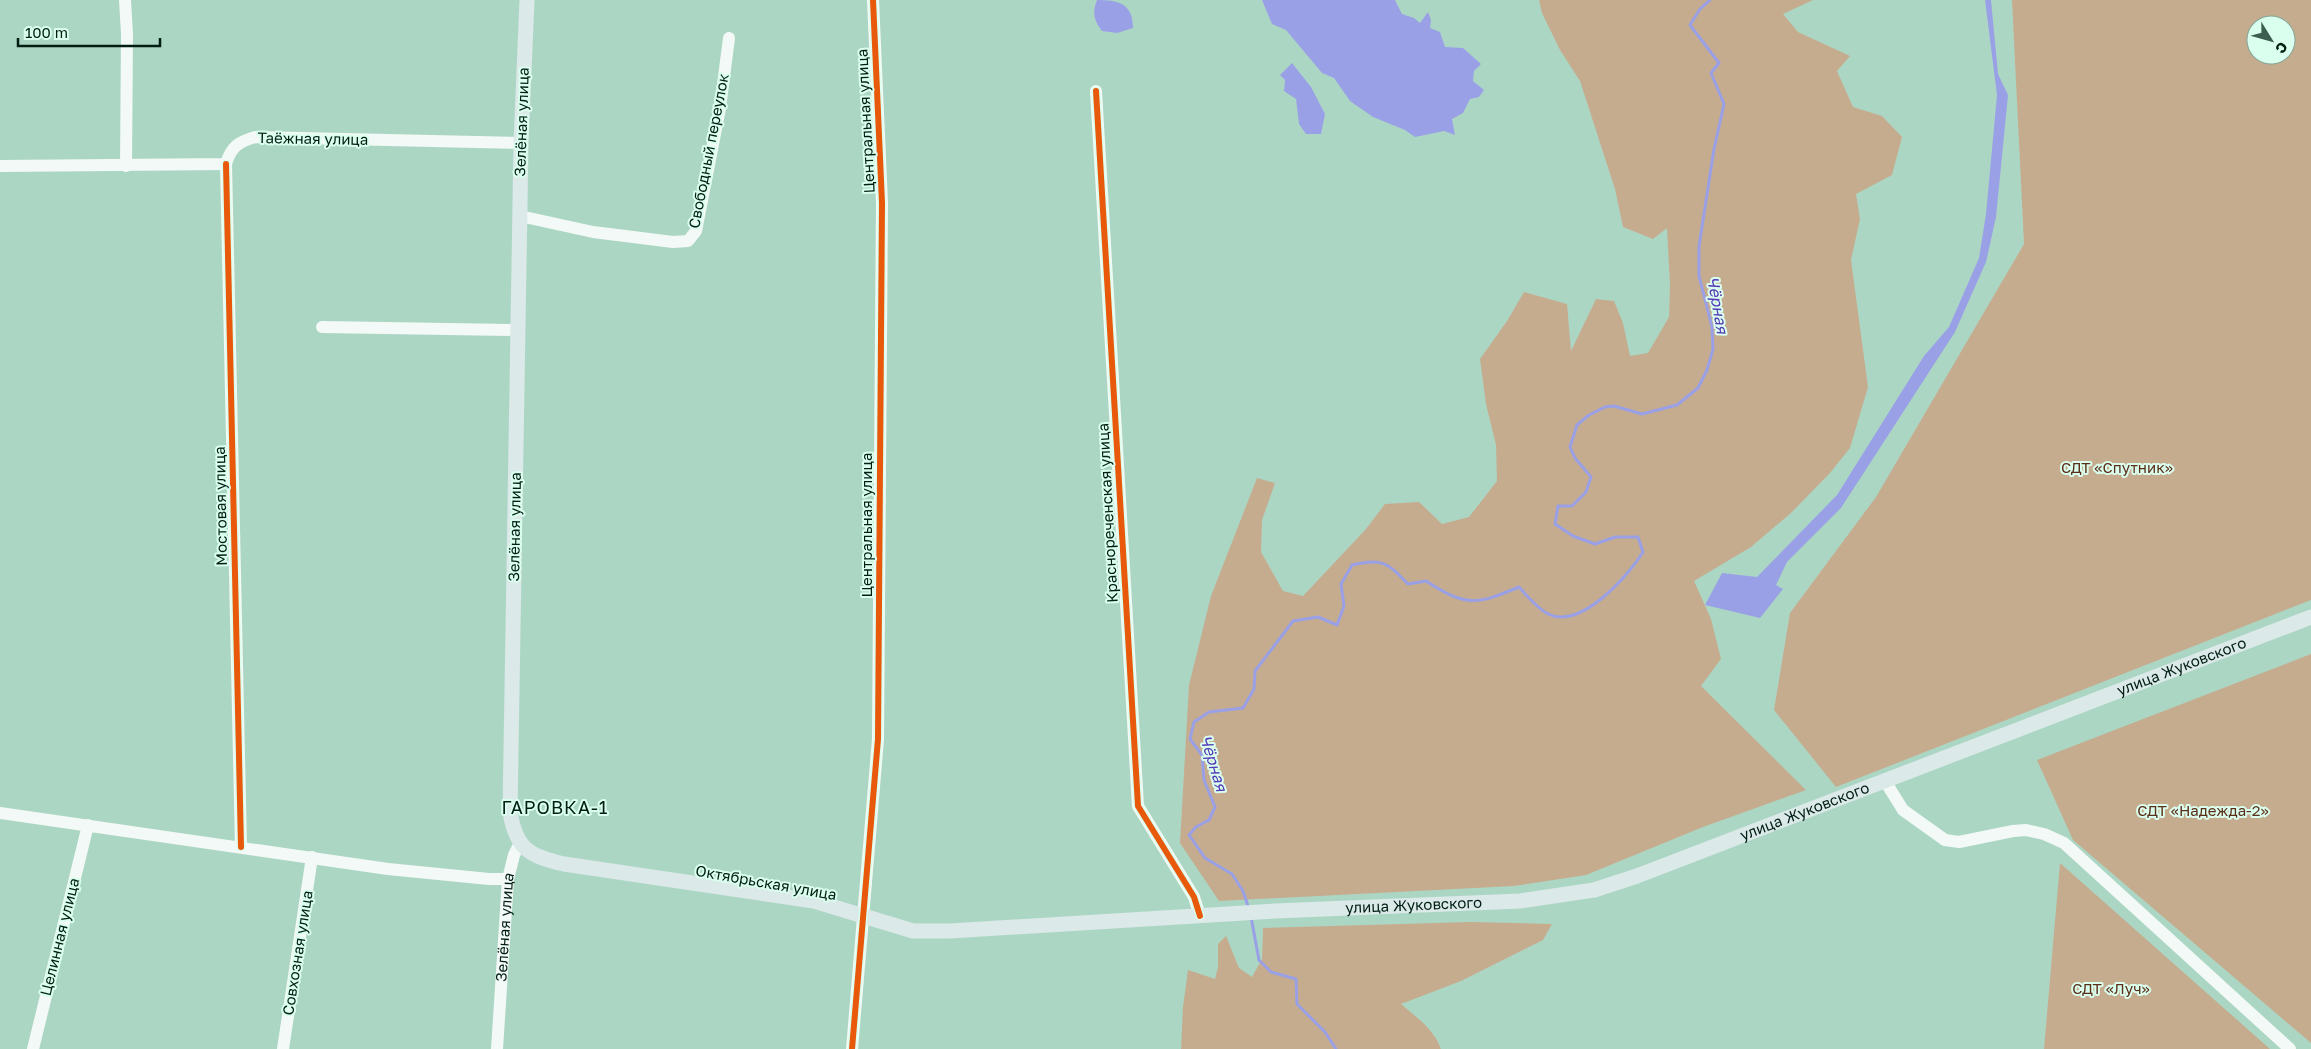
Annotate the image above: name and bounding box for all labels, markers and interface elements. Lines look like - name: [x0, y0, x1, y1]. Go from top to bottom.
- scale bar: [18, 15, 160, 47]
- north arrow: [2246, 15, 2296, 65]
- text: 100 m: [25, 23, 68, 41]
- text: С: [2272, 39, 2292, 57]
- street label: Центральная улица: [852, 48, 878, 194]
- street label: Зелёная улица: [510, 67, 532, 177]
- street label: Свободный переулок: [684, 71, 732, 230]
- street label: Таёжная улица: [258, 128, 369, 148]
- water label: Чёрная: [1703, 275, 1733, 336]
- street label: Краснореченская улица: [1093, 423, 1121, 603]
- street label: Мостовая улица: [210, 446, 230, 566]
- street label: Центральная улица: [857, 453, 875, 597]
- park label: СДТ «Спутник»: [2061, 458, 2173, 476]
- street label: Зелёная улица: [504, 472, 524, 582]
- street label: улица Жуковского: [2114, 633, 2249, 699]
- water label: Чёрная: [1196, 732, 1232, 794]
- street label: улица Жуковского: [1737, 778, 1871, 844]
- district label: ГАРОВКА-1: [501, 796, 609, 818]
- park label: СДТ «Надежда-2»: [2137, 801, 2269, 819]
- street label: Октябрьская улица: [694, 861, 838, 903]
- street label: Зелёная улица: [491, 870, 517, 982]
- street label: Целинная улица: [36, 876, 82, 998]
- street label: Совхозная улица: [278, 889, 316, 1017]
- street label: улица Жуковского: [1345, 893, 1483, 916]
- park label: СДТ «Луч»: [2072, 979, 2150, 997]

